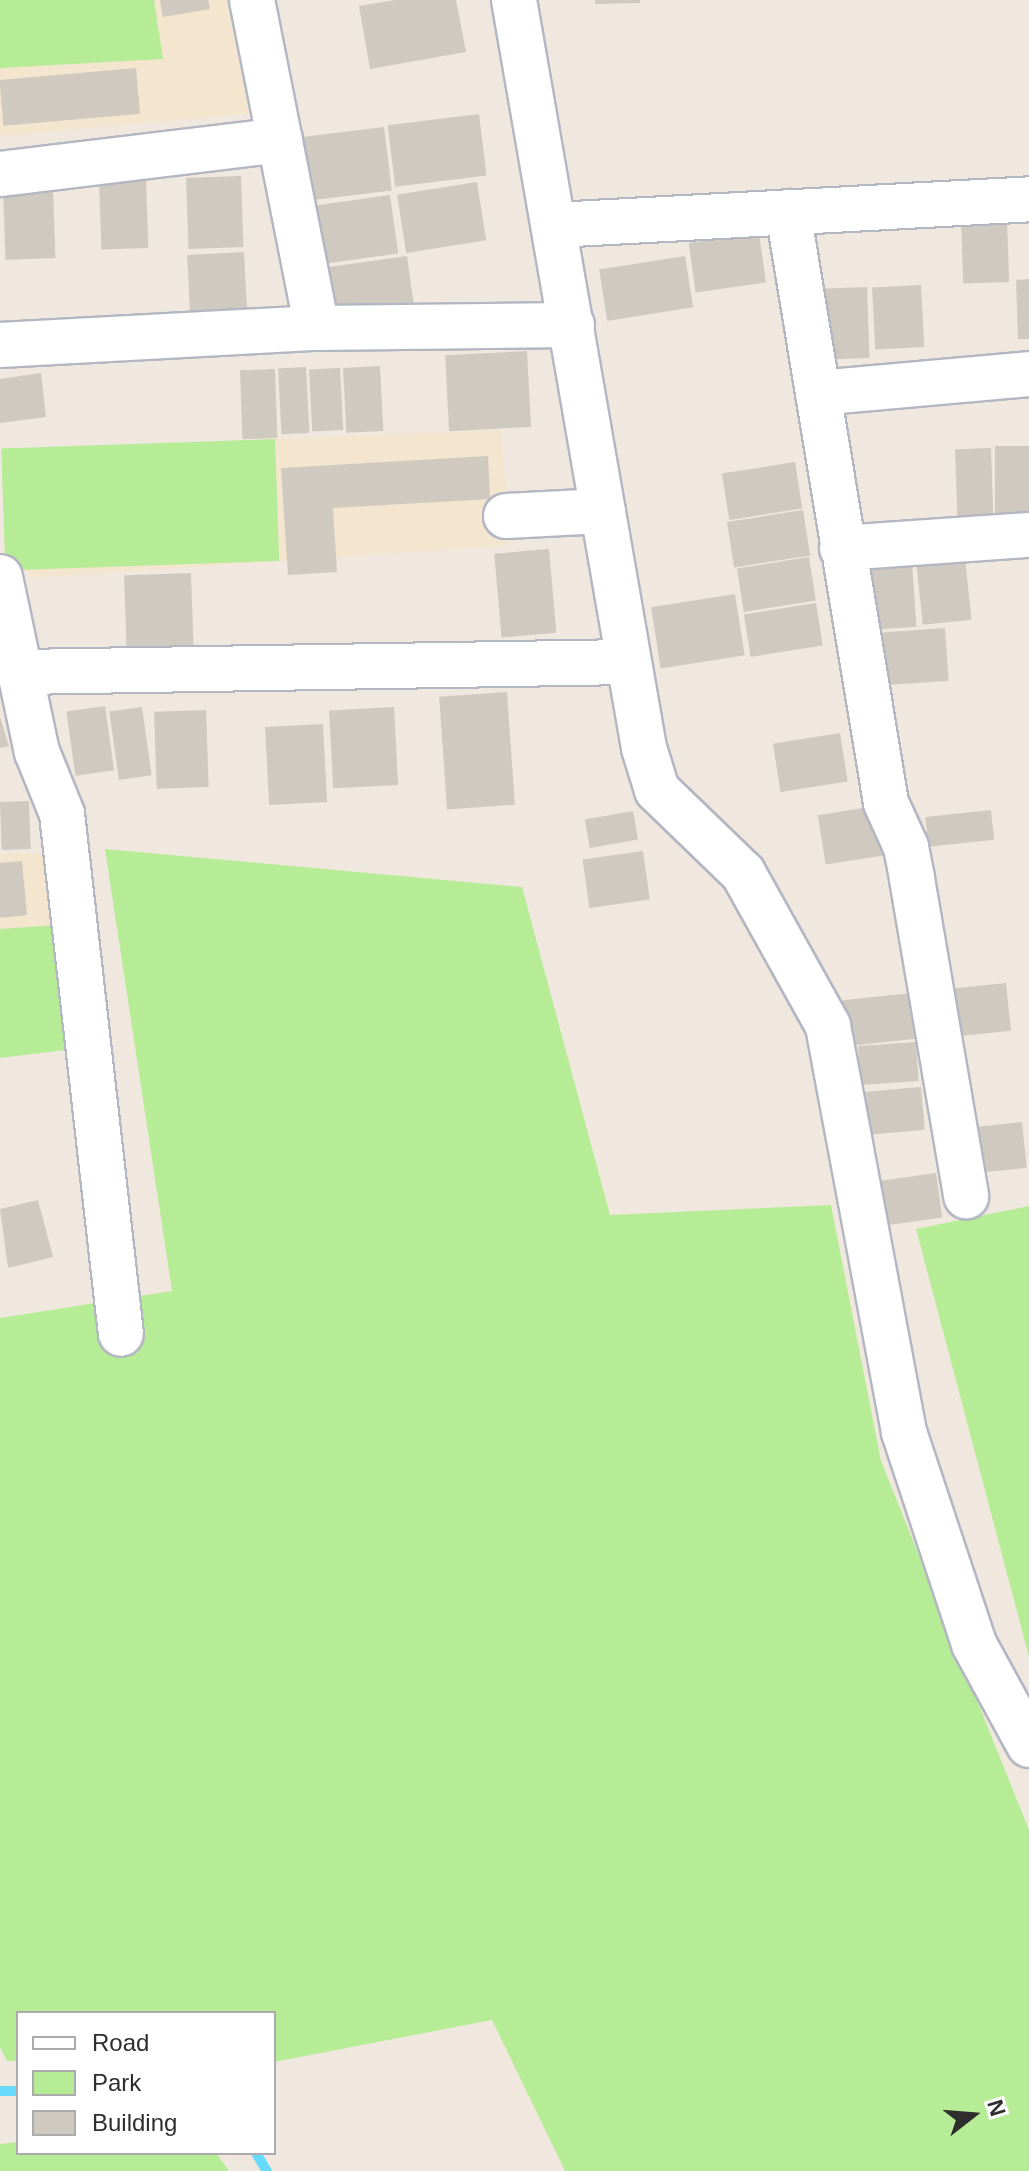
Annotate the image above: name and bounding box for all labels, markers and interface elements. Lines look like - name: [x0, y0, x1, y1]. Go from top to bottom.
- legend: [16, 2011, 276, 2155]
- text: Road: [92, 2029, 149, 2056]
- text: Park: [92, 2069, 141, 2096]
- north arrow: [933, 2075, 1013, 2155]
- text: N: [982, 2097, 1011, 2119]
- text: Building: [92, 2109, 177, 2136]

